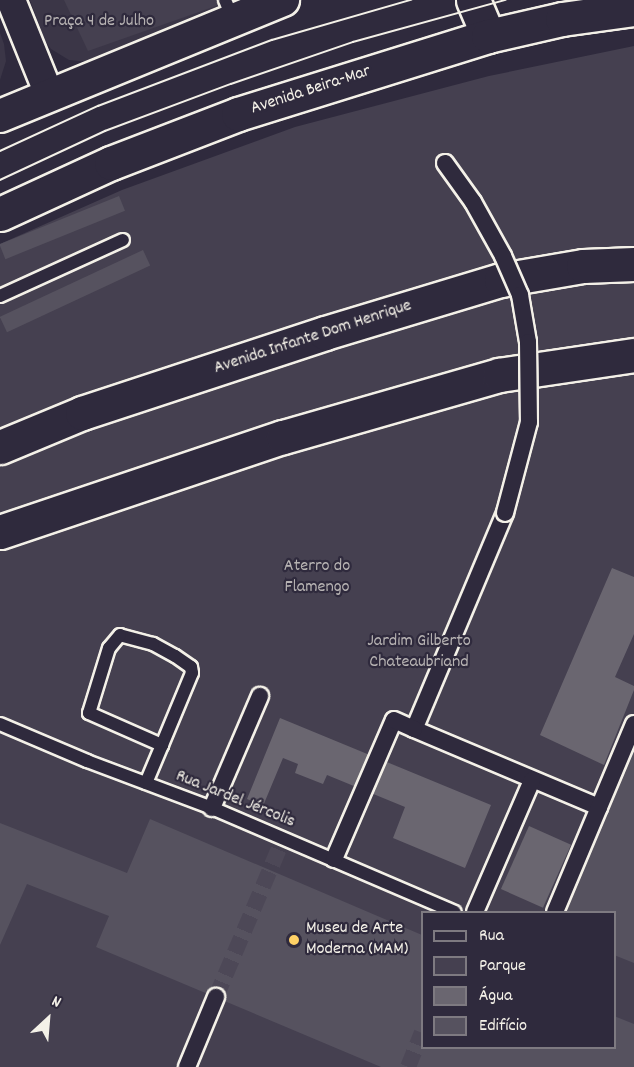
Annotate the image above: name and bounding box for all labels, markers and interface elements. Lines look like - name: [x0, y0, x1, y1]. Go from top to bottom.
- park label: Praça 4 de Julho: [44, 11, 154, 33]
- street label: Avenida Beira-Mar: [248, 61, 374, 121]
- street label: Avenida Infante Dom Henrique: [211, 296, 415, 380]
- park label: Aterro do Flamengo: [284, 557, 350, 600]
- park label: Jardim Gilberto Chateaubriand: [367, 632, 471, 674]
- street label: Rua Jardel Jércolis: [172, 766, 298, 834]
- legend: [421, 911, 616, 1049]
- place label: Museu de Arte Moderna (MAM): [306, 919, 408, 962]
- text: Rua: [479, 924, 504, 949]
- marker: Museu de Arte Moderna (MAM): [287, 933, 301, 947]
- text: Parque: [479, 954, 526, 979]
- text: Água: [479, 984, 512, 1009]
- north arrow: [18, 989, 78, 1049]
- text: N: [48, 990, 65, 1014]
- text: Edifício: [479, 1014, 527, 1039]

